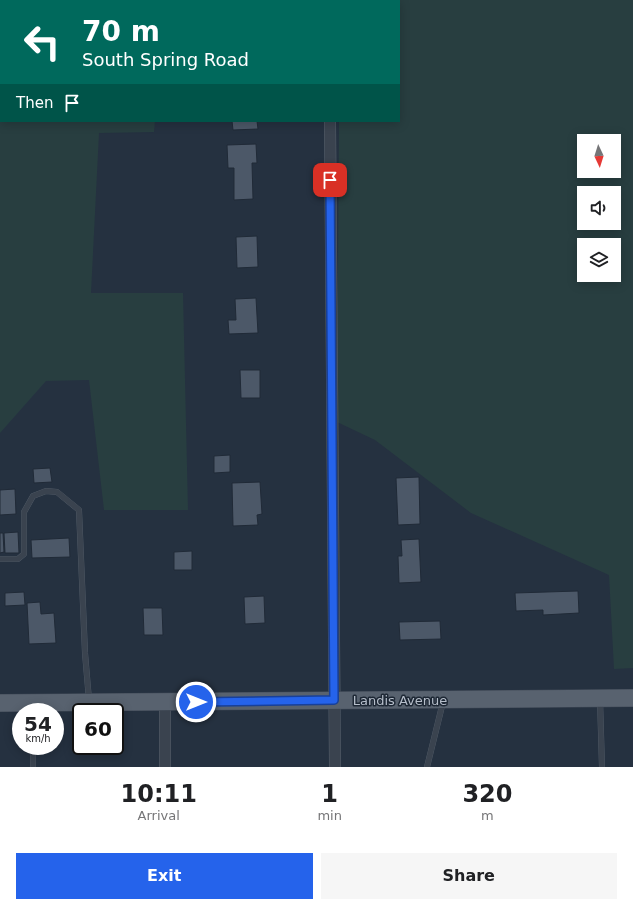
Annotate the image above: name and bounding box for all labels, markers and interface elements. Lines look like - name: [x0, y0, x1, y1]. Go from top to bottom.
- text: 70 m: [82, 15, 160, 48]
- icon: left: [16, 16, 68, 68]
- text: South Spring Road: [82, 49, 249, 70]
- icon: arrive: [61, 92, 83, 114]
- text: Then: [16, 94, 53, 112]
- north arrow: [577, 134, 621, 178]
- map controls: [577, 134, 621, 282]
- pin: [313, 163, 347, 197]
- icon: arrive: [319, 169, 341, 191]
- button: sound: [577, 186, 621, 230]
- button: layers: [577, 238, 621, 282]
- position arrow: [175, 681, 217, 723]
- street label: Landis Avenue: [353, 693, 447, 708]
- speed limit sign: 60: [72, 703, 124, 755]
- text: 54: [24, 712, 52, 736]
- text: km/h: [25, 733, 51, 744]
- text: 10:11: [120, 780, 197, 808]
- text: 1: [321, 780, 338, 808]
- text: 320: [462, 780, 512, 808]
- text: Arrival: [138, 808, 180, 823]
- text: min: [317, 808, 342, 823]
- text: m: [481, 808, 494, 823]
- button: Exit: [16, 853, 313, 899]
- button: Share: [321, 853, 617, 899]

